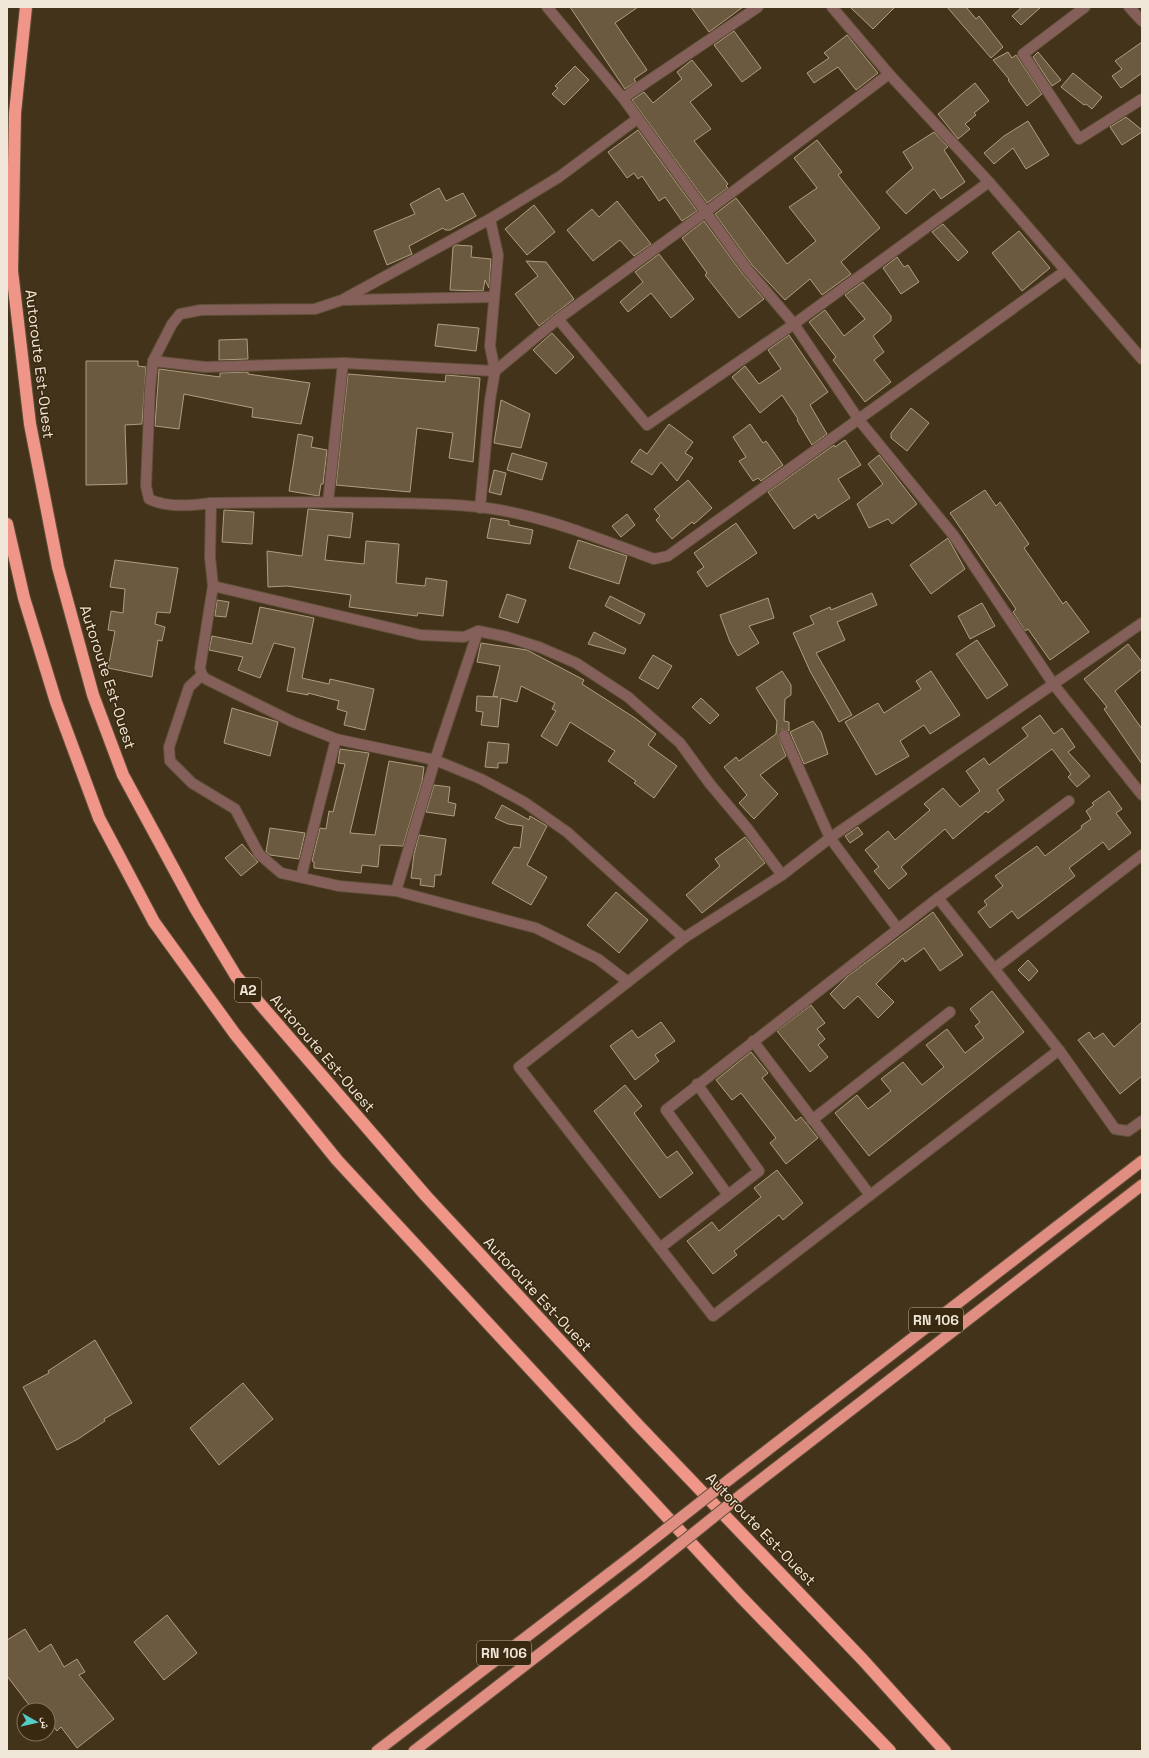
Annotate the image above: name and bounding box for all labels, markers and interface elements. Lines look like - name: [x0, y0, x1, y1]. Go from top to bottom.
- street label: Autoroute Est-Ouest: [21, 288, 59, 440]
- street label: Autoroute Est-Ouest: [76, 603, 140, 751]
- road number: A2: [235, 978, 261, 1002]
- street label: Autoroute Est-Ouest: [267, 990, 379, 1116]
- street label: Autoroute Est-Ouest: [480, 1233, 596, 1355]
- road number: RN 106: [909, 1308, 963, 1332]
- street label: Autoroute Est-Ouest: [702, 1468, 820, 1590]
- road number: RN 106: [477, 1641, 531, 1665]
- north arrow: [16, 1702, 56, 1742]
- text: ش: [37, 1716, 54, 1730]

